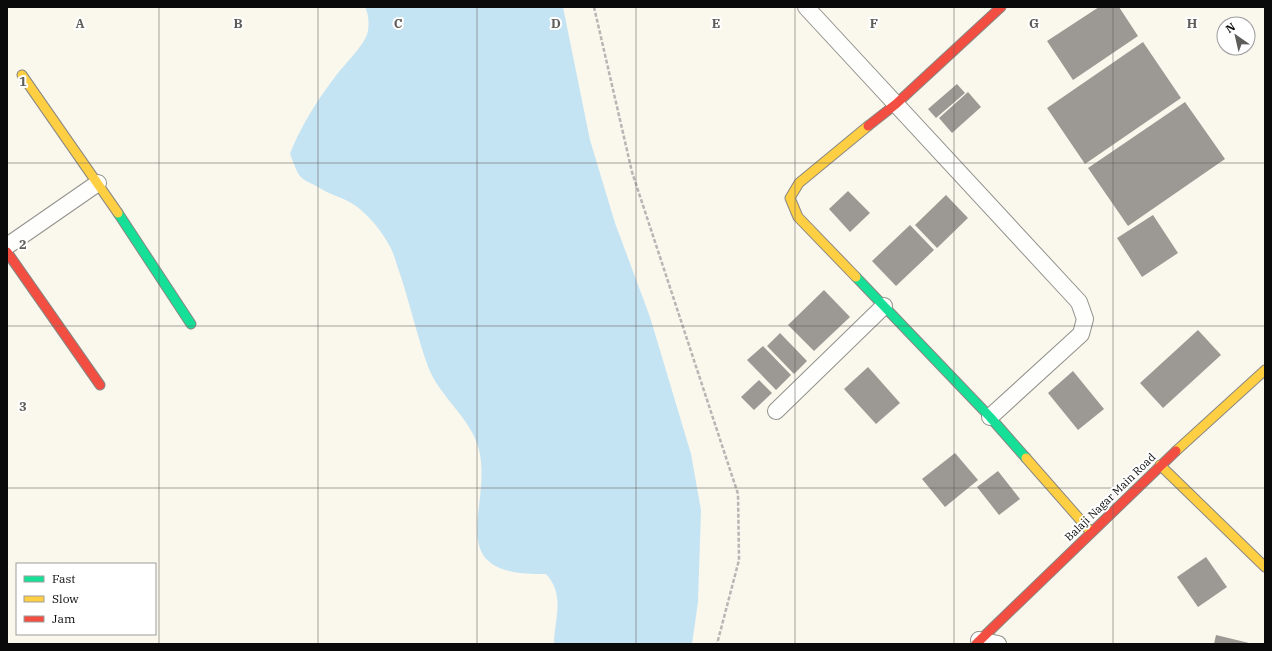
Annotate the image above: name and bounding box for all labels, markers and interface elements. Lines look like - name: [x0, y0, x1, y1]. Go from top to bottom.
- text: A: [75, 15, 85, 32]
- text: B: [233, 15, 243, 32]
- text: C: [394, 15, 403, 32]
- text: D: [551, 15, 561, 32]
- text: E: [712, 15, 720, 32]
- text: F: [870, 15, 878, 32]
- text: G: [1029, 15, 1039, 32]
- text: H: [1187, 15, 1198, 32]
- north arrow: [1216, 16, 1256, 56]
- text: N: [1223, 19, 1238, 36]
- text: 1: [19, 73, 27, 90]
- text: 2: [19, 236, 27, 253]
- text: 3: [19, 398, 27, 415]
- street label: Balaji Nagar Main Road: [1062, 450, 1159, 544]
- legend: [16, 563, 156, 635]
- text: Fast: [52, 571, 76, 586]
- text: Slow: [52, 591, 79, 606]
- text: Jam: [52, 611, 76, 626]

